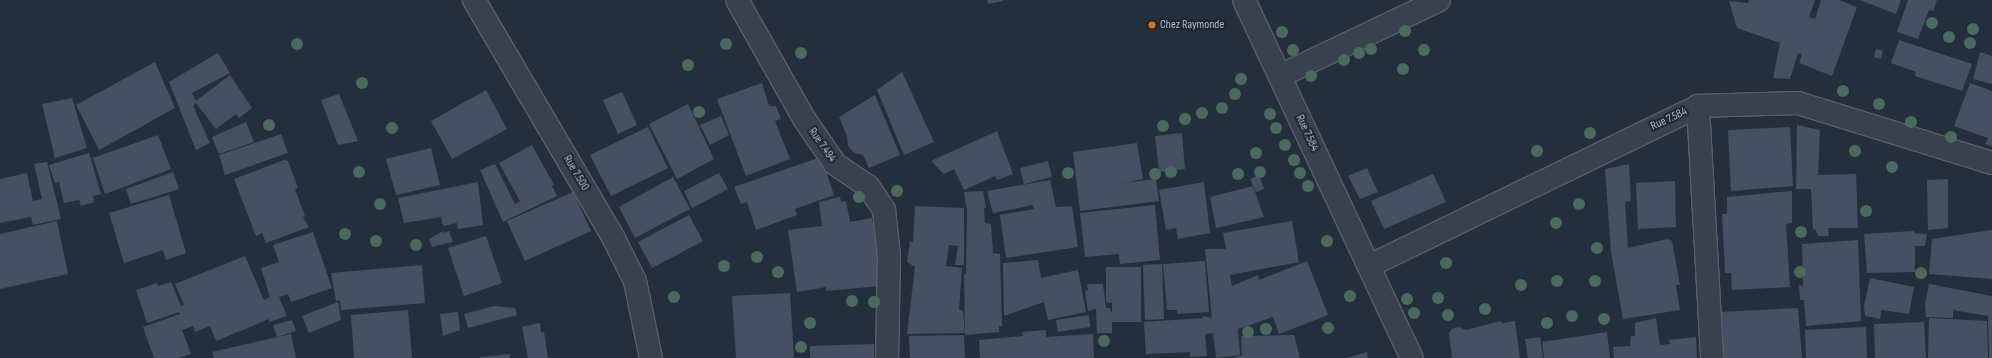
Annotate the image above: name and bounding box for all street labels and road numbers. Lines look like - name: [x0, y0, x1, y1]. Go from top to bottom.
- street label: Rue 7.584: [1648, 104, 1690, 134]
- street label: Rue 7.584: [1292, 112, 1322, 154]
- street label: Rue 7.494: [805, 125, 839, 165]
- street label: Rue 7.500: [560, 153, 592, 193]

